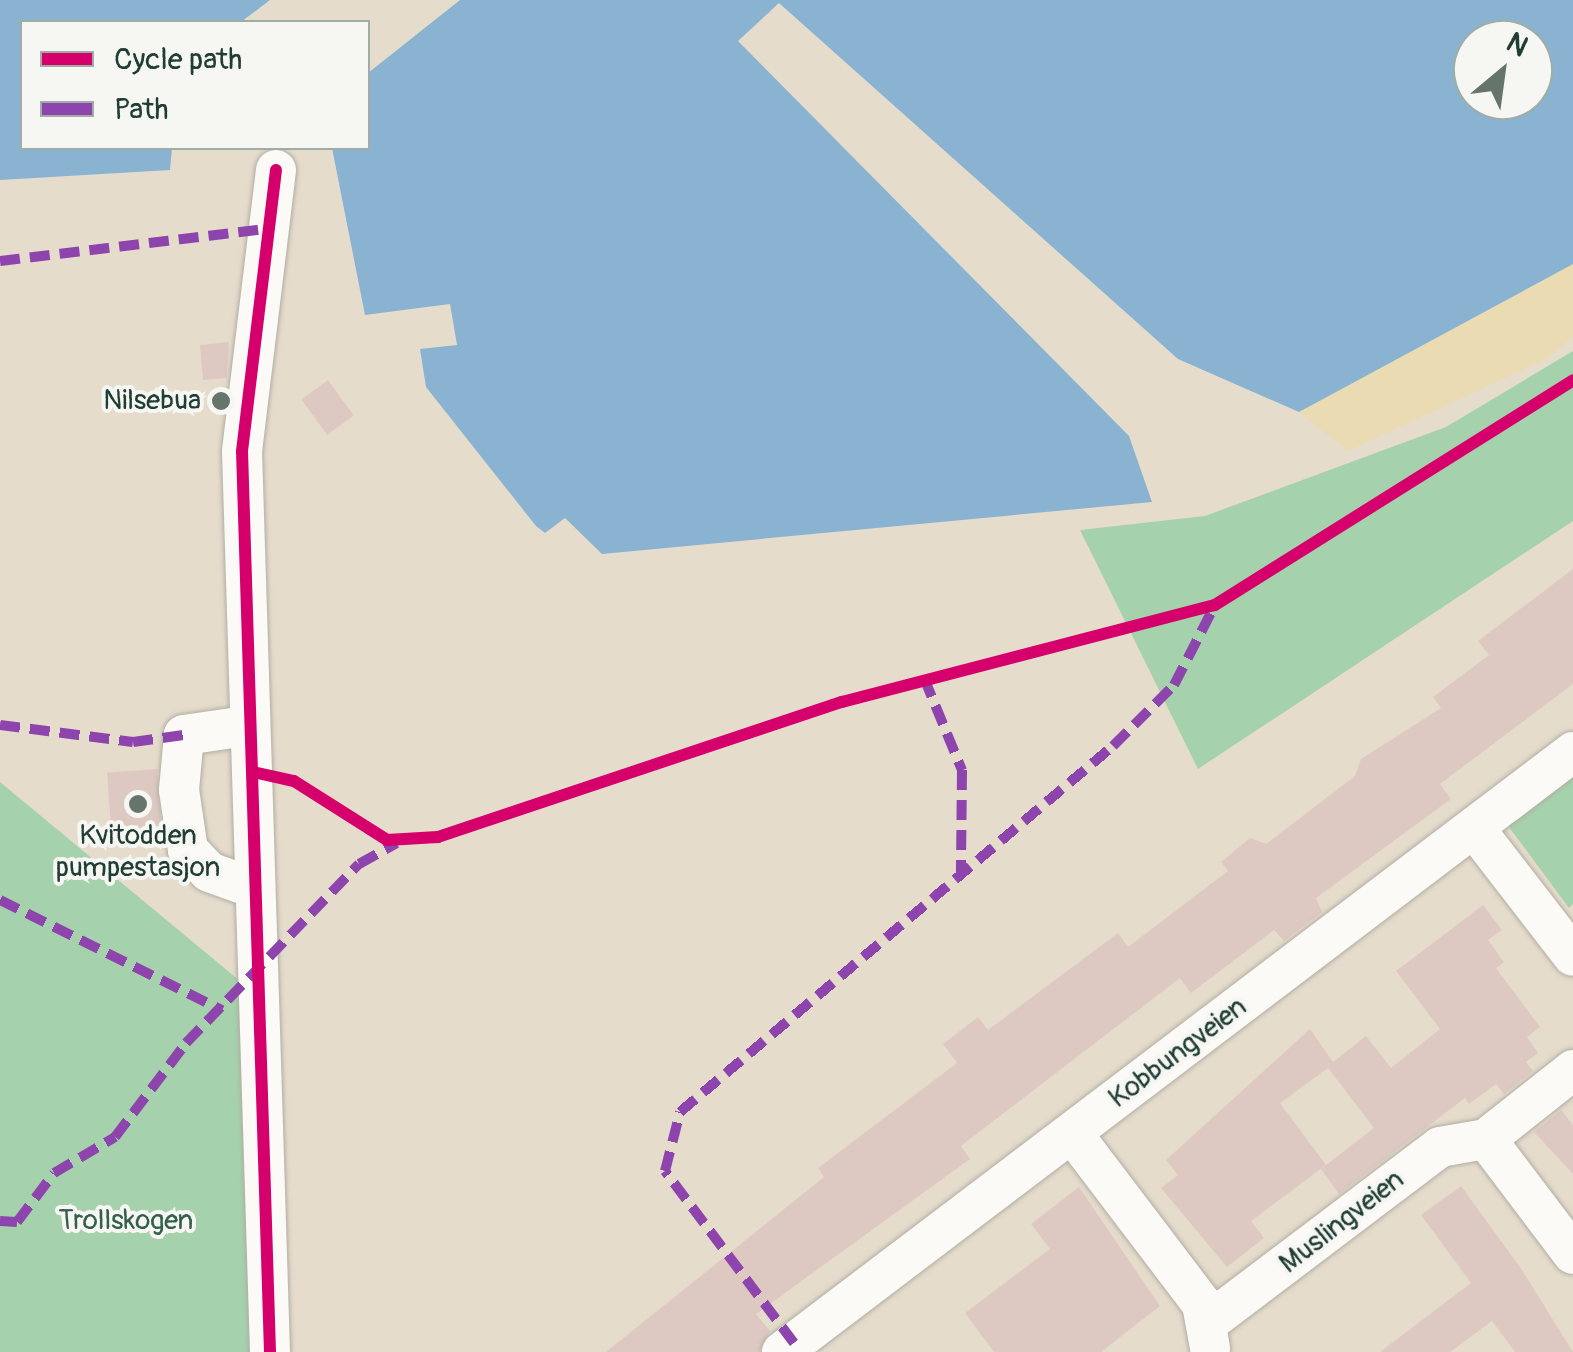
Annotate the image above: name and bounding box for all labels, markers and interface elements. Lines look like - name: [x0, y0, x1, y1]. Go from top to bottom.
- legend: [20, 20, 370, 150]
- north arrow: [1453, 20, 1553, 120]
- text: N: [1500, 25, 1534, 65]
- text: Cycle path: [114, 41, 242, 78]
- text: Path: [114, 91, 169, 128]
- place label: Nilsebua: [103, 384, 201, 418]
- marker: Nilsebua: [210, 390, 232, 412]
- marker: Kvitodden pumpestasjon: [127, 793, 149, 815]
- place label: Kvitodden pumpestasjon: [56, 819, 220, 885]
- street label: Kobbungveien: [1102, 990, 1254, 1116]
- street label: Muslingveien: [1273, 1163, 1411, 1281]
- park label: Trollskogen: [59, 1204, 193, 1238]

